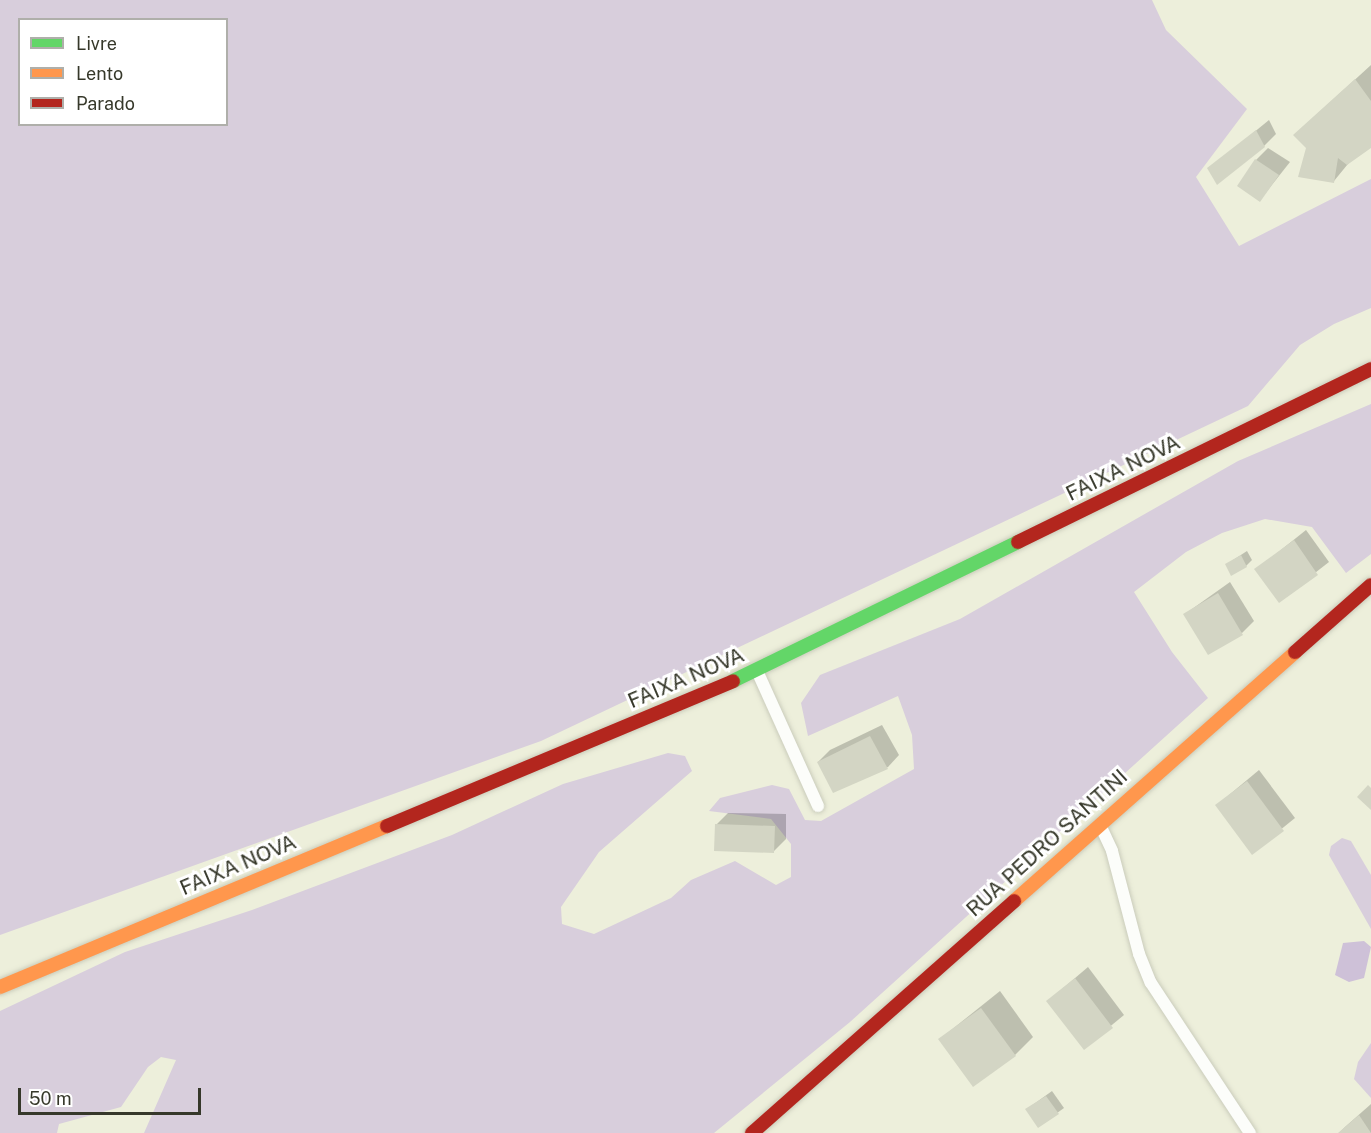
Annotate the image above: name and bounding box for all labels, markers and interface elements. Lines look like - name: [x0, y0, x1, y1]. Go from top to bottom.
- legend: [18, 18, 228, 126]
- text: Livre: [76, 33, 117, 54]
- text: Lento: [76, 63, 123, 84]
- text: Parado: [76, 93, 135, 114]
- street label: FAIXA NOVA: [1062, 429, 1184, 507]
- street label: FAIXA NOVA: [624, 642, 748, 714]
- street label: RUA PEDRO SANTINI: [961, 764, 1133, 922]
- street label: FAIXA NOVA: [176, 829, 300, 901]
- scale bar: [21, 1076, 204, 1114]
- text: 50 m: [29, 1088, 72, 1109]

